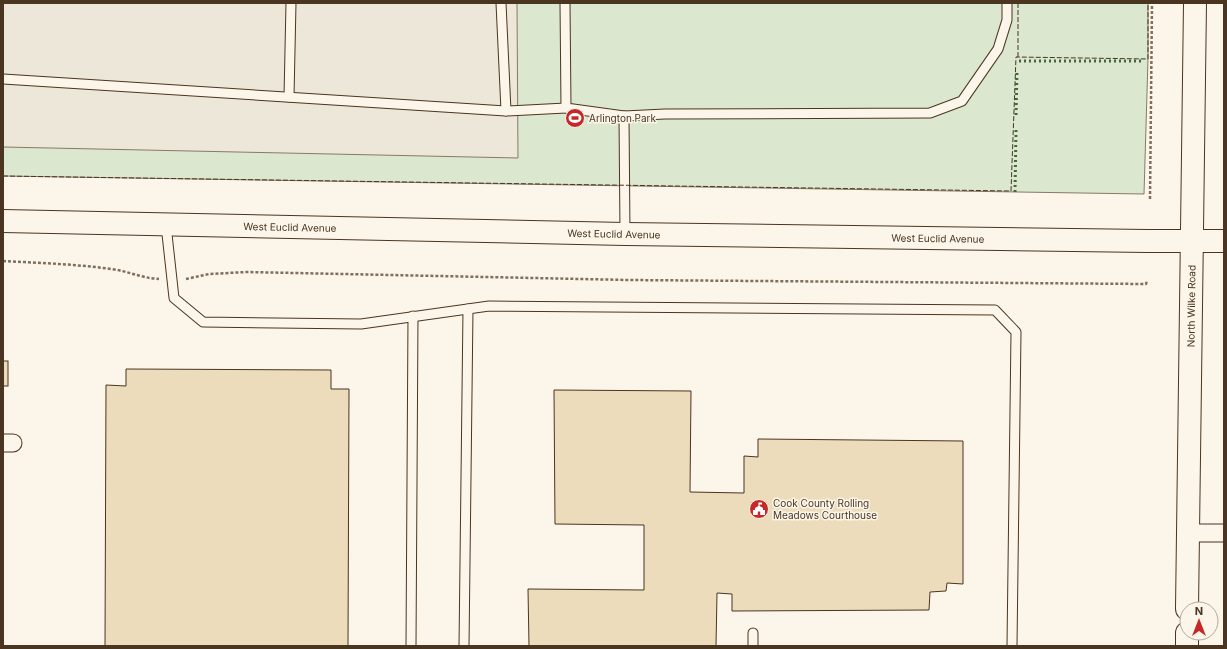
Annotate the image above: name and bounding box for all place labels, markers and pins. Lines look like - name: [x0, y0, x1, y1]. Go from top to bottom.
- sports icon: Arlington Park: [564, 107, 586, 129]
- place label: Arlington Park: [589, 112, 657, 124]
- place label: Cook County Rolling Meadows Courthouse: [773, 497, 877, 521]
- public building icon: Cook County Rolling Meadows Courthouse: [748, 498, 770, 520]

